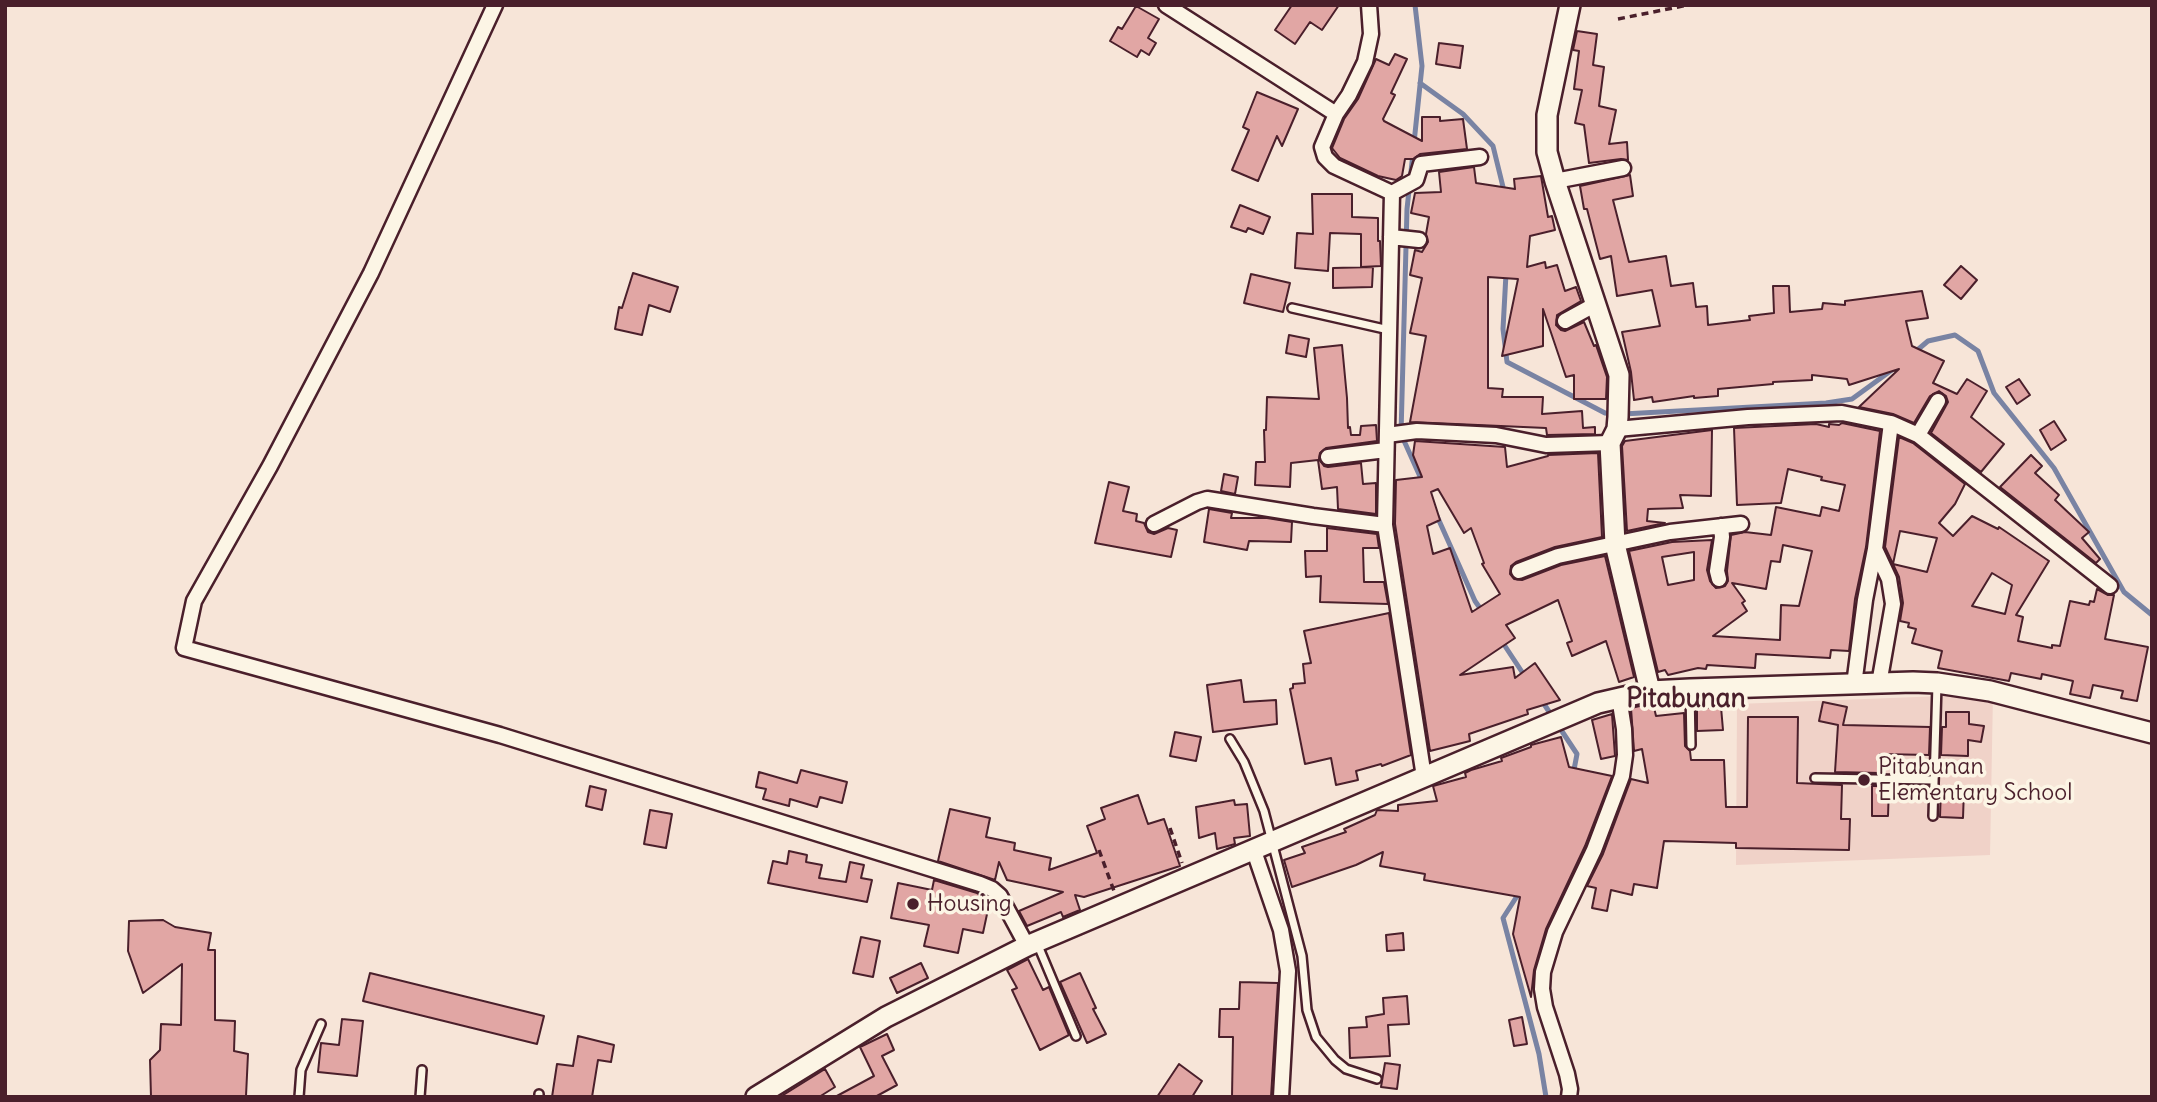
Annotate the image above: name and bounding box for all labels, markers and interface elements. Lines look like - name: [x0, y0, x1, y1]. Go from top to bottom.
- district label: Pitabunan: [1626, 684, 1746, 716]
- place label: Pitabunan Elementary School: [1878, 753, 2072, 807]
- marker: Pitabunan Elementary School: [1856, 772, 1872, 788]
- place label: Housing: [927, 890, 1012, 918]
- marker: Housing: [905, 896, 921, 912]

